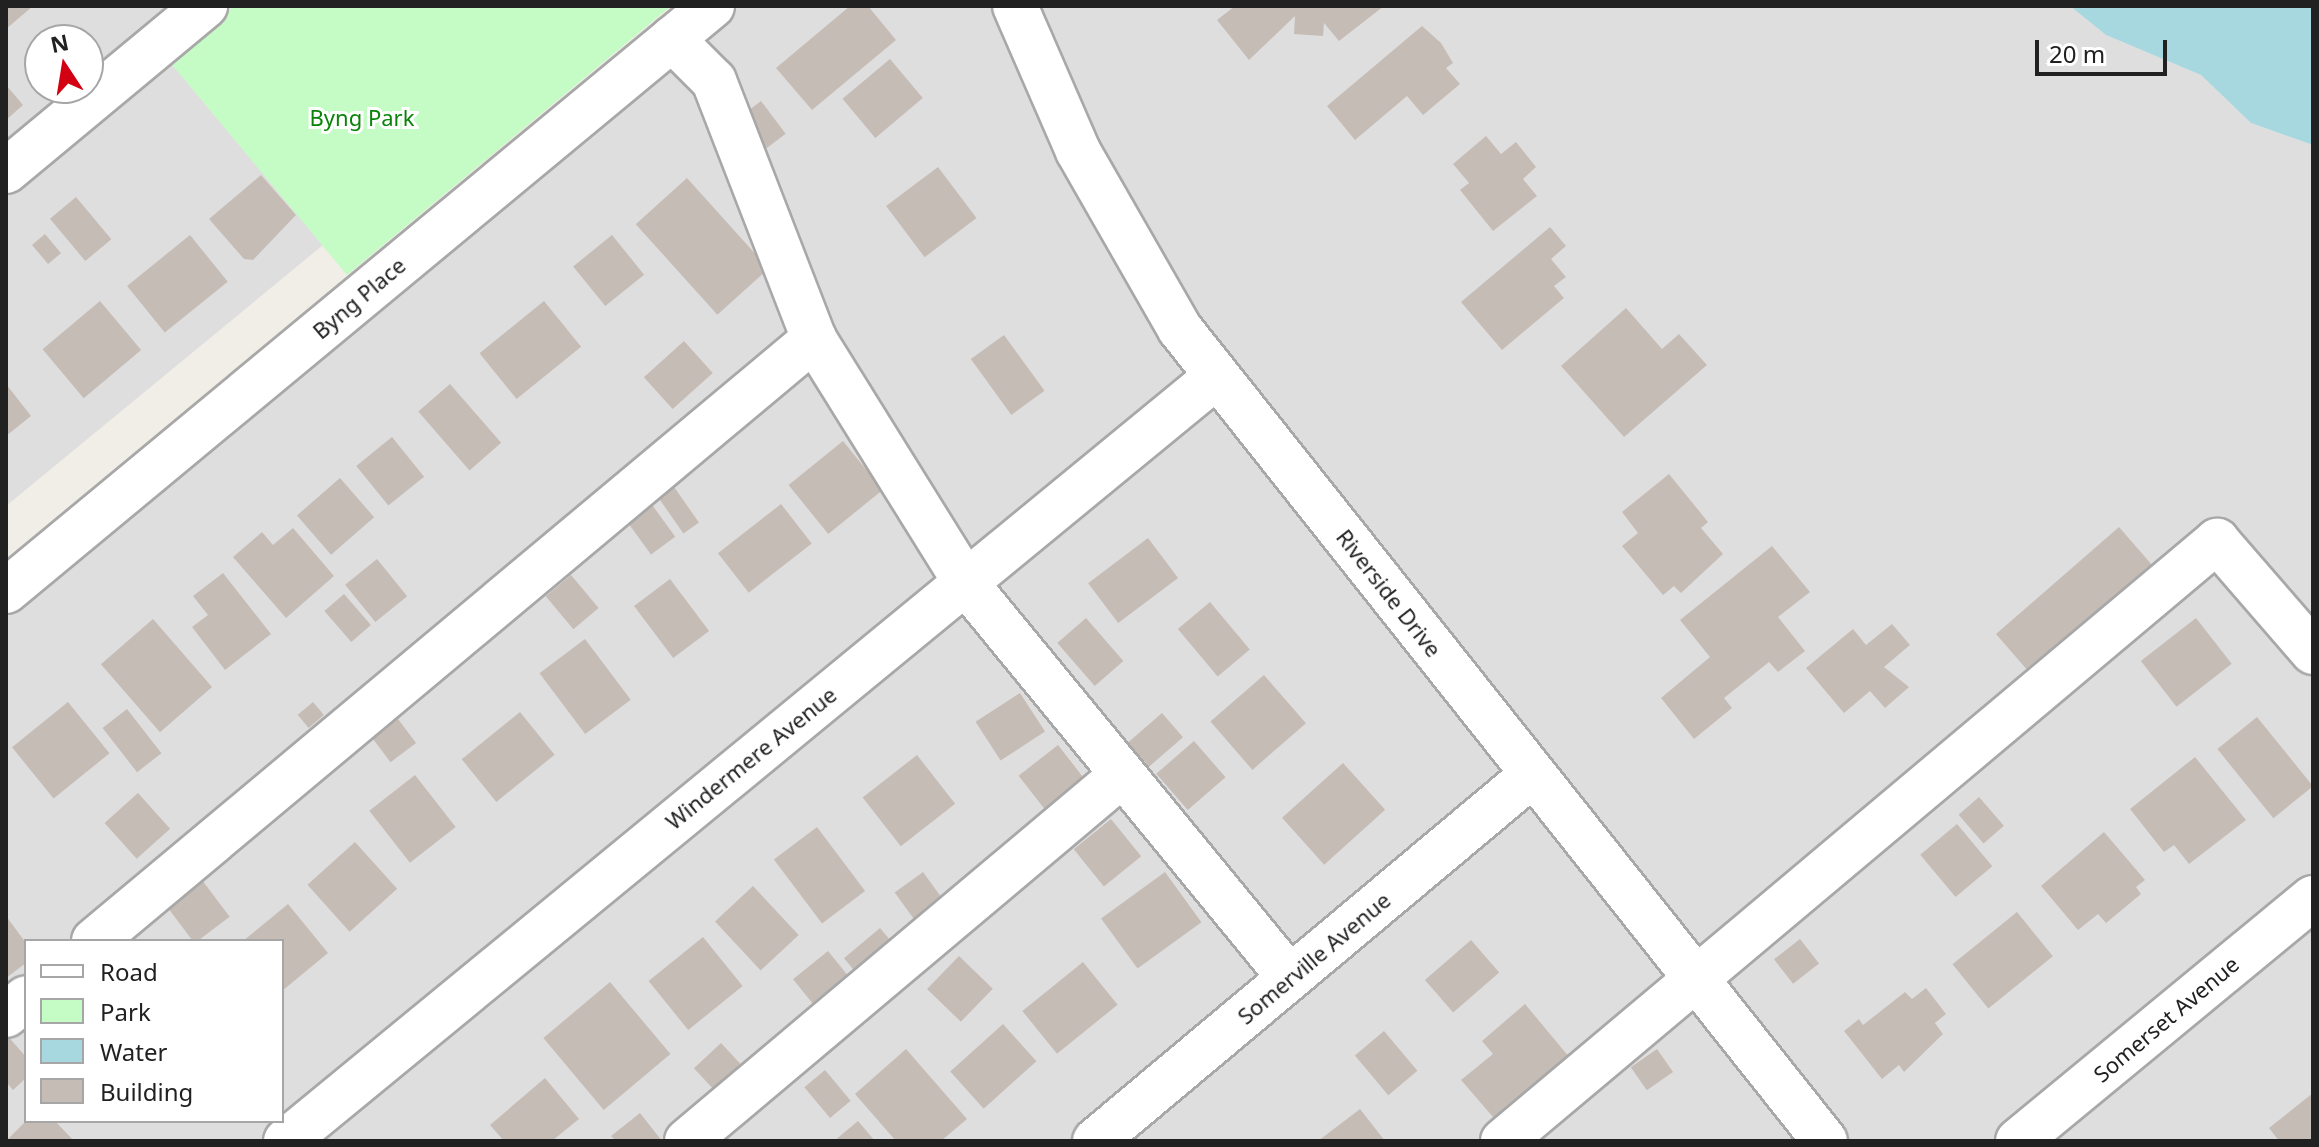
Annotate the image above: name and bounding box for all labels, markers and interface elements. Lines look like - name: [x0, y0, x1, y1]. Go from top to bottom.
- north arrow: [24, 24, 104, 104]
- scale bar: [2039, 24, 2171, 74]
- text: N: [48, 26, 71, 59]
- text: 20 m: [2049, 37, 2105, 70]
- park label: Byng Park: [310, 105, 414, 131]
- street label: Byng Place: [307, 252, 411, 344]
- street label: Riverside Drive: [1331, 524, 1447, 662]
- street label: Windermere Avenue: [660, 681, 842, 835]
- street label: Somerville Avenue: [1232, 886, 1396, 1030]
- legend: [24, 939, 284, 1123]
- street label: Somerset Avenue: [2088, 951, 2244, 1087]
- text: Road: [100, 955, 158, 988]
- text: Park: [100, 995, 151, 1028]
- text: Water: [100, 1035, 167, 1068]
- text: Building: [100, 1075, 193, 1108]

